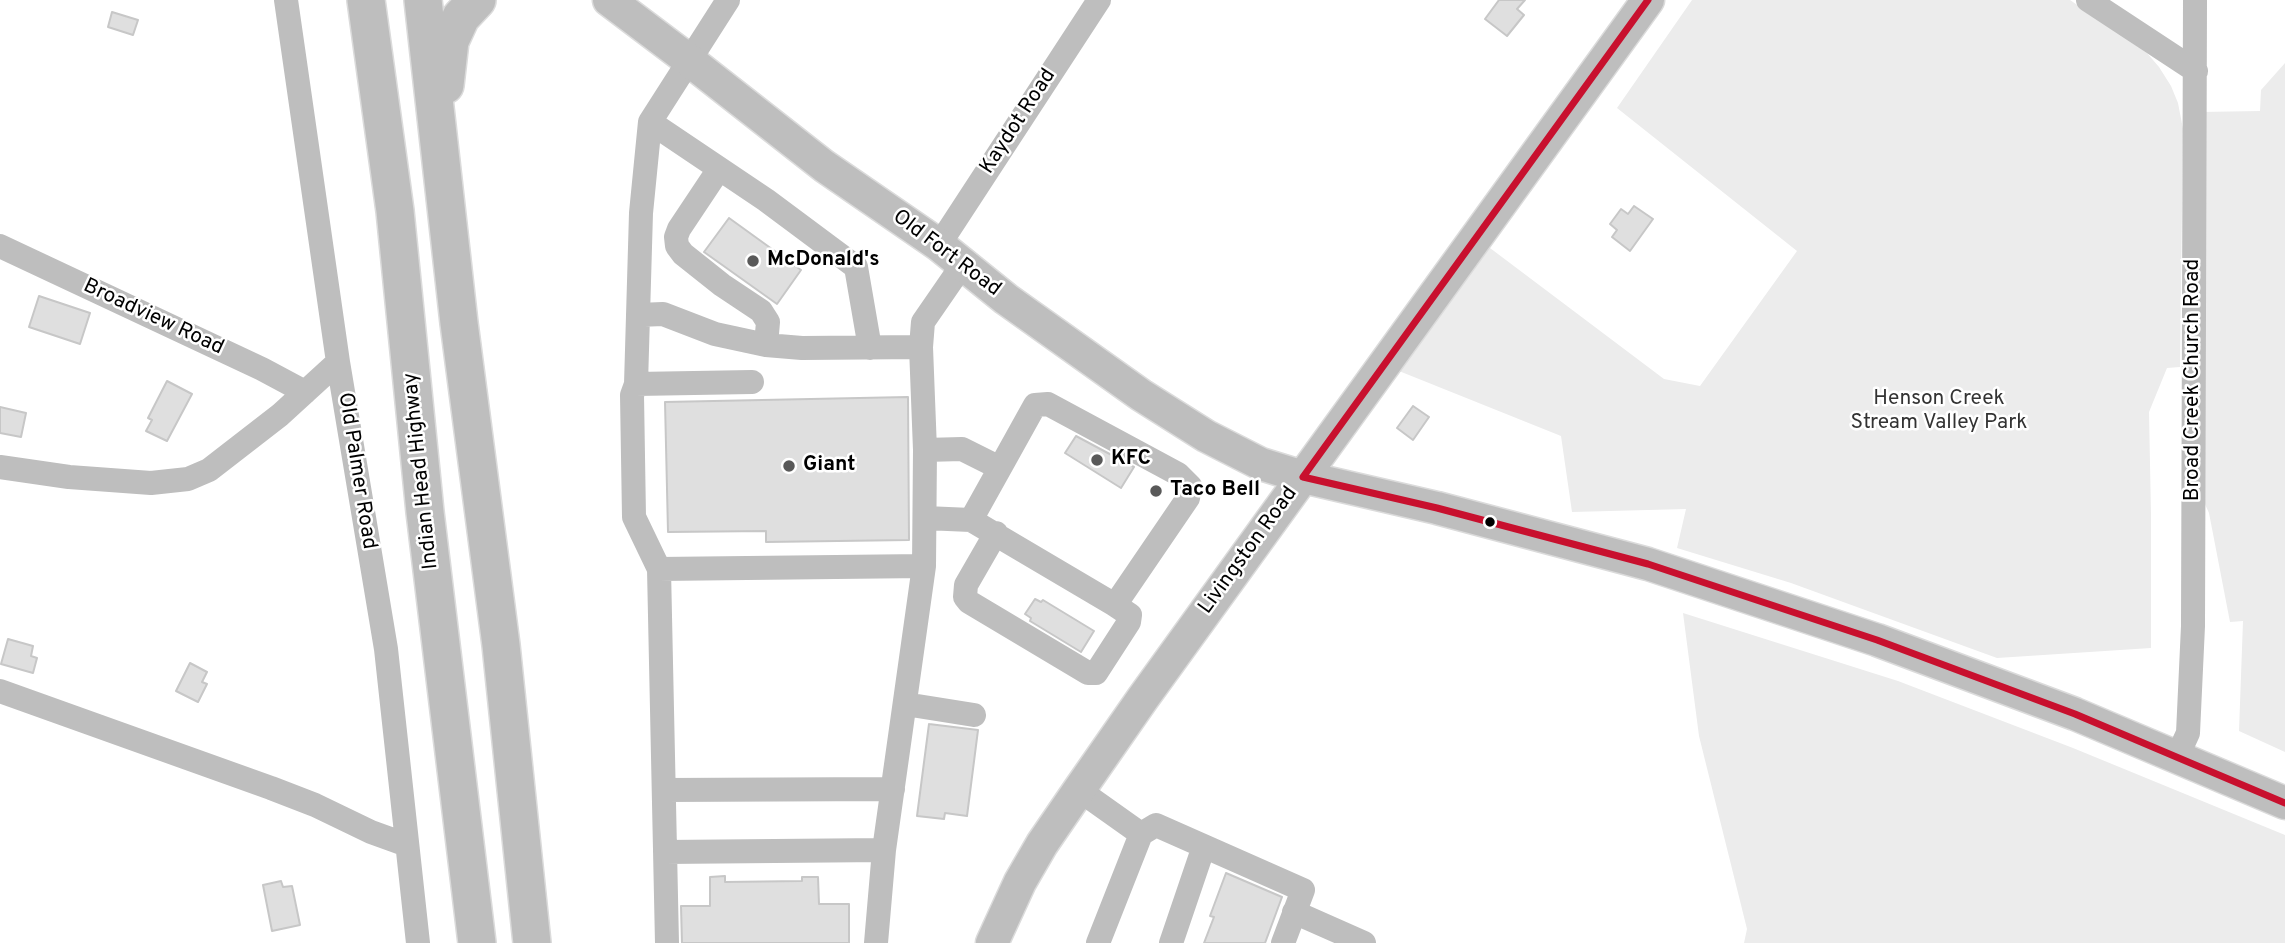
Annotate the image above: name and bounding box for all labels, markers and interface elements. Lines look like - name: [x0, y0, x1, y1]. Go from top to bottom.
- street label: Kaydot Road: [976, 65, 1062, 179]
- street label: Old Fort Road: [887, 205, 1005, 303]
- place label: McDonald's: [767, 248, 880, 274]
- marker: McDonald's: [745, 253, 761, 269]
- street label: Broad Creek Church Road: [2181, 259, 2207, 501]
- street label: Broadview Road: [79, 274, 227, 362]
- street label: Indian Head Highway: [399, 371, 445, 571]
- park label: Henson Creek Stream Valley Park: [1851, 387, 2027, 437]
- street label: Old Palmer Road: [331, 391, 381, 551]
- place label: KFC: [1111, 447, 1151, 473]
- marker: KFC: [1089, 452, 1105, 468]
- place label: Giant: [803, 453, 855, 479]
- marker: Giant: [781, 458, 797, 474]
- place label: Taco Bell: [1170, 478, 1260, 504]
- street label: Livingston Road: [1194, 482, 1304, 620]
- marker: Taco Bell: [1148, 483, 1164, 499]
- unlabelled marker: [1483, 515, 1497, 529]

